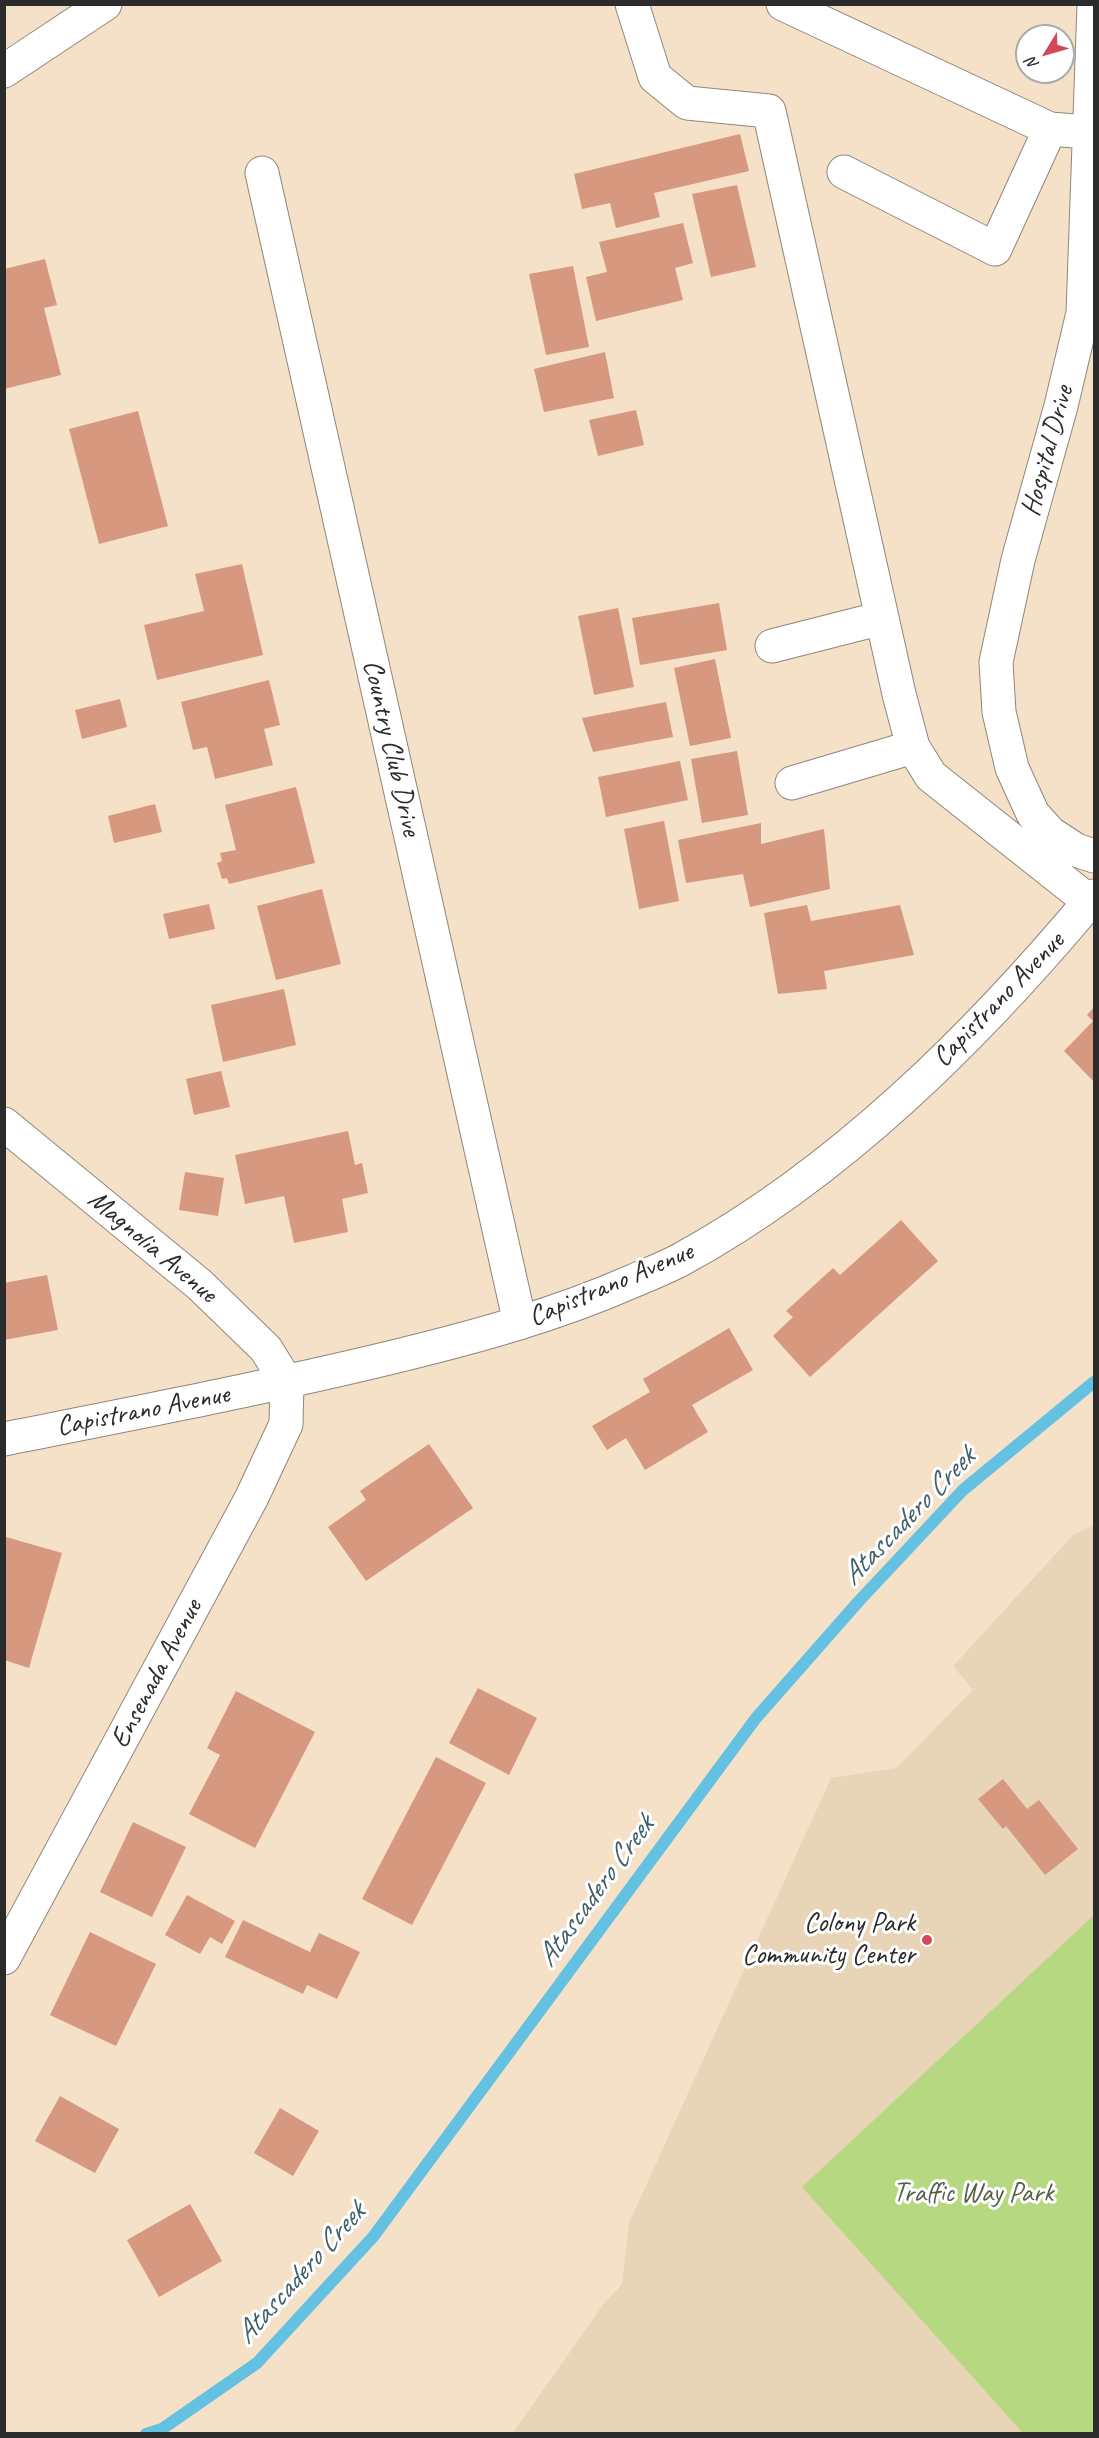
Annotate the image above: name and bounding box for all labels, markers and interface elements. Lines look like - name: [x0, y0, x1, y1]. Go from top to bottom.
- north arrow: [1015, 24, 1075, 84]
- text: N: [1021, 54, 1043, 74]
- street label: Hospital Drive: [1014, 382, 1082, 520]
- street label: Country Club Drive: [354, 657, 428, 839]
- street label: Capistrano Avenue: [926, 925, 1072, 1075]
- street label: Magnolia Avenue: [81, 1183, 223, 1311]
- street label: Capistrano Avenue: [524, 1235, 698, 1335]
- street label: Capistrano Avenue: [54, 1378, 232, 1444]
- water label: Atascadero Creek: [835, 1441, 983, 1593]
- street label: Ensenada Avenue: [104, 1594, 210, 1754]
- water label: Atascadero Creek: [529, 1810, 663, 1974]
- place label: Colony Park Community Center: [742, 1907, 915, 1973]
- marker: Colony Park Community Center: [920, 1933, 934, 1947]
- park label: Traffic Way Park: [893, 2177, 1053, 2211]
- water label: Atascadero Creek: [228, 2196, 374, 2352]

